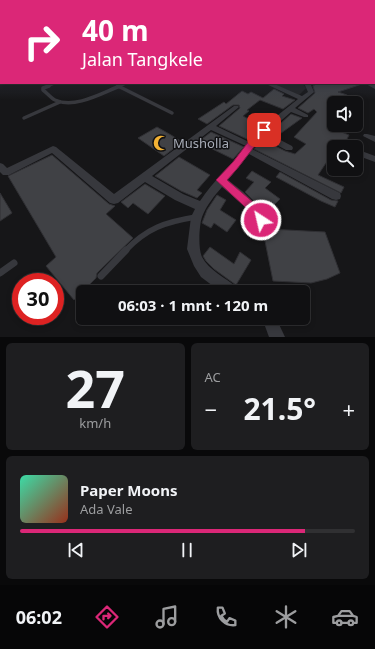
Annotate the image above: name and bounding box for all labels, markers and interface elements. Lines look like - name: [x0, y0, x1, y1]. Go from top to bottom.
- text: 40 m: [82, 11, 149, 49]
- icon: right: [16, 16, 68, 68]
- text: Jalan Tangkele: [82, 47, 203, 71]
- map controls: [327, 96, 363, 176]
- button: sound: [327, 96, 363, 132]
- pin: [247, 113, 281, 147]
- icon: arrive: [253, 119, 275, 141]
- mosque icon: Musholla: [152, 134, 170, 152]
- place label: Musholla: [173, 134, 229, 152]
- button: search: [327, 140, 363, 176]
- position arrow: [240, 199, 282, 241]
- speed limit sign: 30: [12, 273, 64, 325]
- text: 06:03 · 1 mnt · 120 m: [118, 295, 268, 315]
- text: 27: [66, 352, 125, 423]
- text: AC: [205, 368, 221, 386]
- text: 21.5°: [243, 388, 316, 429]
- text: −: [205, 394, 217, 424]
- text: +: [342, 394, 355, 424]
- text: km/h: [79, 414, 111, 432]
- text: Paper Moons: [80, 480, 178, 500]
- text: Ada Vale: [80, 500, 133, 518]
- icon: previous: [65, 539, 87, 561]
- icon: pause: [176, 539, 198, 561]
- icon: next: [288, 539, 310, 561]
- icon: directions: [93, 603, 121, 631]
- icon: music: [153, 603, 181, 631]
- icon: phone: [212, 603, 240, 631]
- icon: climate: [272, 603, 300, 631]
- icon: car: [331, 603, 359, 631]
- text: 06:02: [16, 605, 62, 629]

